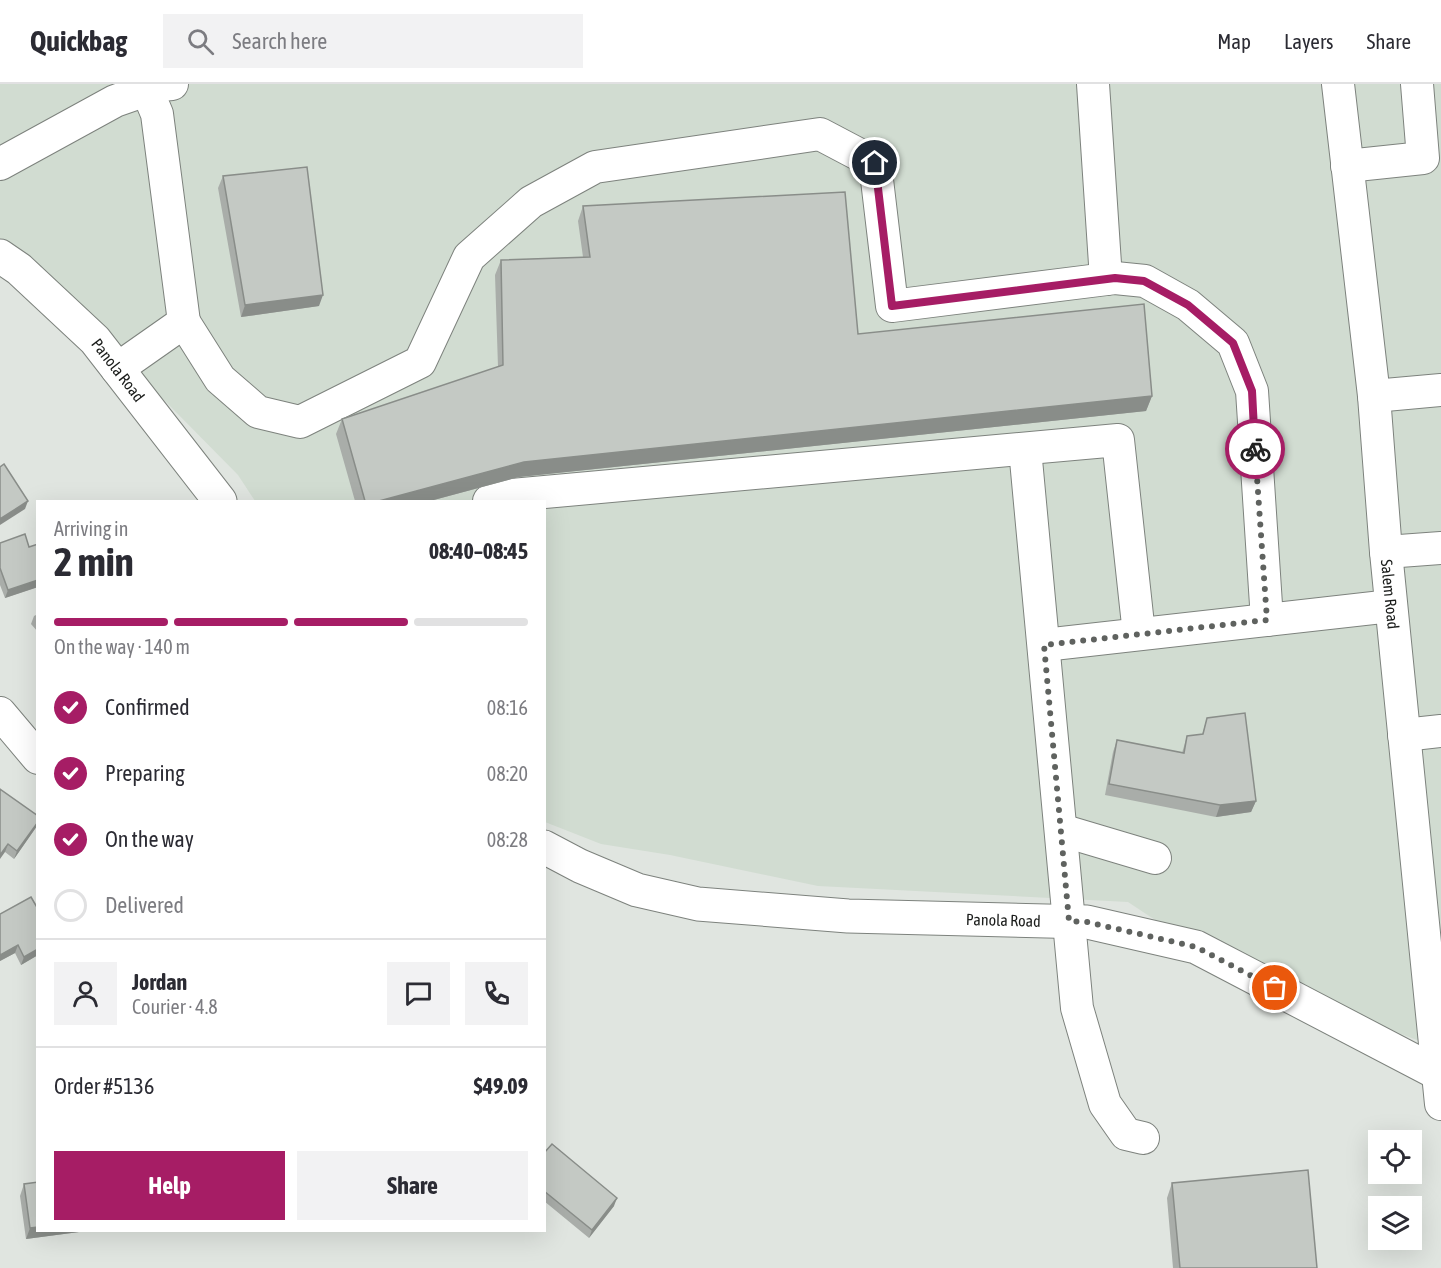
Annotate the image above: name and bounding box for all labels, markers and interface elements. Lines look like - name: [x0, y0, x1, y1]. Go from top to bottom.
- search box: [163, 14, 583, 68]
- text: Quickbag: [30, 25, 127, 57]
- icon: search: [184, 25, 217, 58]
- text: Search here: [232, 28, 327, 54]
- text: Map: [1217, 29, 1251, 53]
- text: Layers: [1284, 29, 1334, 53]
- text: Share: [1367, 29, 1411, 53]
- pin: [849, 137, 900, 188]
- icon: home: [858, 146, 891, 179]
- street label: Panola Road: [88, 335, 148, 405]
- courier: [1225, 419, 1285, 479]
- icon: bike: [1239, 433, 1272, 466]
- text: Arriving in: [54, 517, 128, 540]
- text: 08:40–08:45: [429, 538, 528, 564]
- text: 2 min: [54, 540, 134, 584]
- street label: Salem Road: [1378, 559, 1403, 630]
- text: On the way · 140 m: [54, 635, 190, 658]
- icon: check: [54, 691, 87, 724]
- text: Confirmed: [105, 694, 190, 720]
- text: 08:16: [487, 696, 528, 719]
- icon: check: [54, 757, 87, 790]
- text: Preparing: [105, 760, 185, 786]
- text: 08:20: [487, 762, 528, 785]
- icon: check: [54, 823, 87, 856]
- text: On the way: [105, 826, 194, 852]
- text: 08:28: [487, 828, 528, 851]
- text: Delivered: [105, 892, 184, 918]
- street label: Panola Road: [966, 910, 1041, 930]
- button: person: [54, 962, 117, 1025]
- button: chat: [387, 962, 450, 1025]
- button: phone: [465, 962, 528, 1025]
- pin: [1249, 962, 1300, 1013]
- text: Jordan: [132, 969, 187, 995]
- icon: bag: [1258, 971, 1291, 1004]
- text: Courier · 4.8: [132, 995, 218, 1018]
- text: Order #5136: [54, 1073, 154, 1099]
- text: $49.09: [473, 1073, 528, 1099]
- map controls: [1368, 1130, 1422, 1250]
- button: locate: [1368, 1130, 1422, 1184]
- button: Help: [54, 1151, 285, 1220]
- button: Share: [297, 1151, 528, 1220]
- button: layers: [1368, 1196, 1422, 1250]

